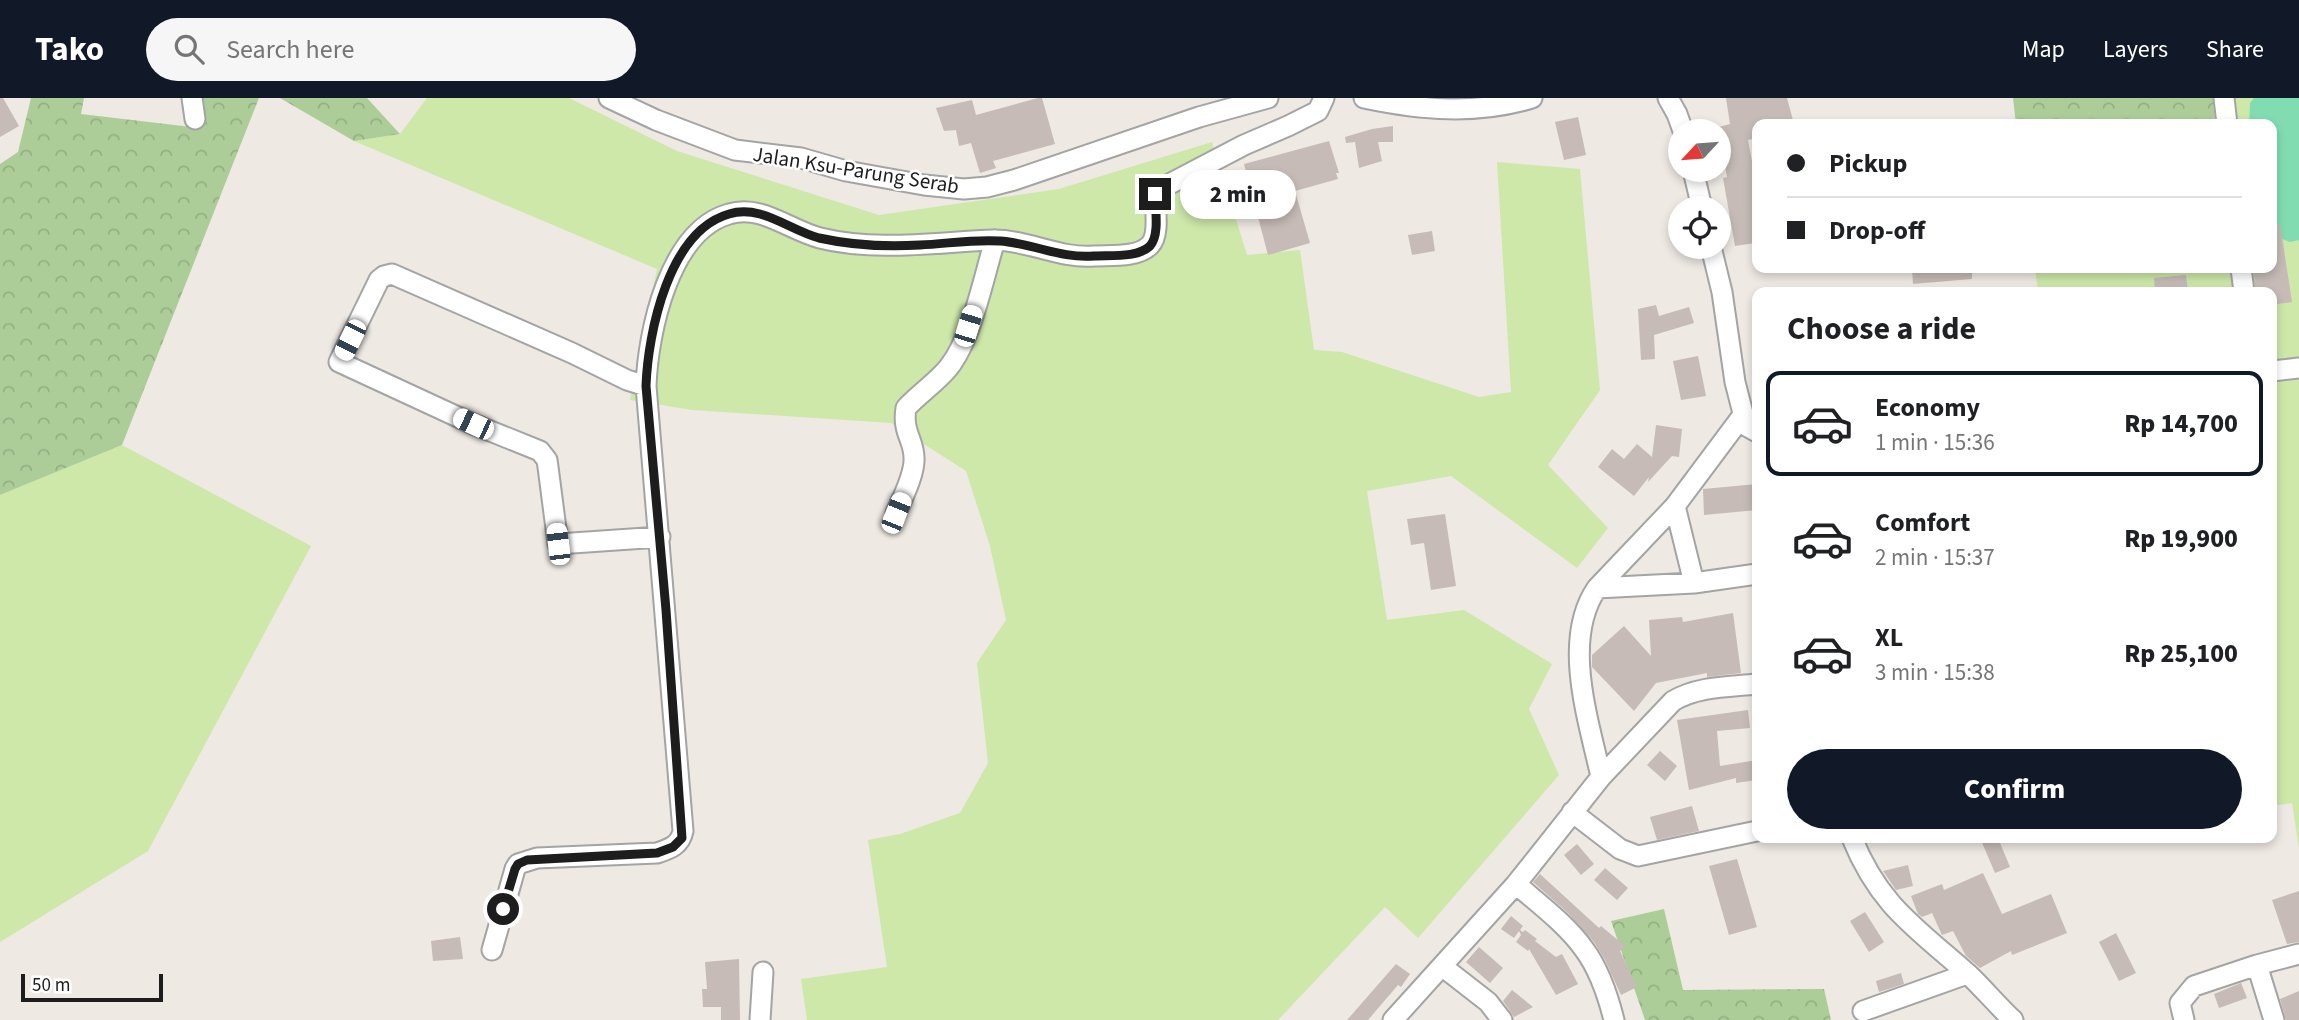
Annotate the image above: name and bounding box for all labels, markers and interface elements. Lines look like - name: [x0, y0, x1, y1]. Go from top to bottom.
- search box: [146, 18, 636, 81]
- text: Tako: [35, 26, 104, 73]
- icon: search: [170, 30, 208, 68]
- text: Search here: [226, 31, 354, 68]
- text: Map: [2022, 32, 2065, 67]
- text: Layers: [2103, 32, 2168, 67]
- text: Share: [2206, 32, 2264, 67]
- north arrow: [1668, 119, 1731, 182]
- map controls: [1668, 119, 1731, 259]
- street label: Jalan Ksu-Parung Serab: [751, 139, 961, 201]
- text: Pickup: [1829, 145, 1907, 182]
- callout: 2 min: [1180, 170, 1295, 218]
- route end: [1139, 178, 1171, 210]
- text: 2 min: [1210, 178, 1266, 211]
- button: locate: [1668, 196, 1731, 259]
- text: Drop-off: [1829, 212, 1925, 249]
- car: [952, 303, 985, 349]
- text: Choose a ride: [1787, 306, 1976, 352]
- car: [332, 317, 369, 363]
- text: Economy: [1875, 389, 1980, 426]
- icon: car: [1791, 392, 1854, 455]
- text: Rp 14,700: [2124, 405, 2238, 442]
- car: [450, 406, 497, 442]
- text: 1 min · 15:36: [1875, 426, 1995, 459]
- car: [879, 490, 914, 536]
- text: Comfort: [1875, 504, 1970, 541]
- icon: car: [1791, 507, 1854, 570]
- text: Rp 19,900: [2124, 520, 2238, 557]
- car: [546, 522, 571, 566]
- text: 2 min · 15:37: [1875, 541, 1995, 574]
- text: XL: [1875, 619, 1903, 656]
- icon: car: [1791, 622, 1854, 685]
- text: Rp 25,100: [2124, 635, 2238, 672]
- text: 3 min · 15:38: [1875, 656, 1995, 689]
- button: Confirm: [1787, 749, 2242, 829]
- route start: [487, 893, 519, 925]
- scale bar: [21, 971, 163, 1003]
- text: 50 m: [32, 972, 70, 999]

